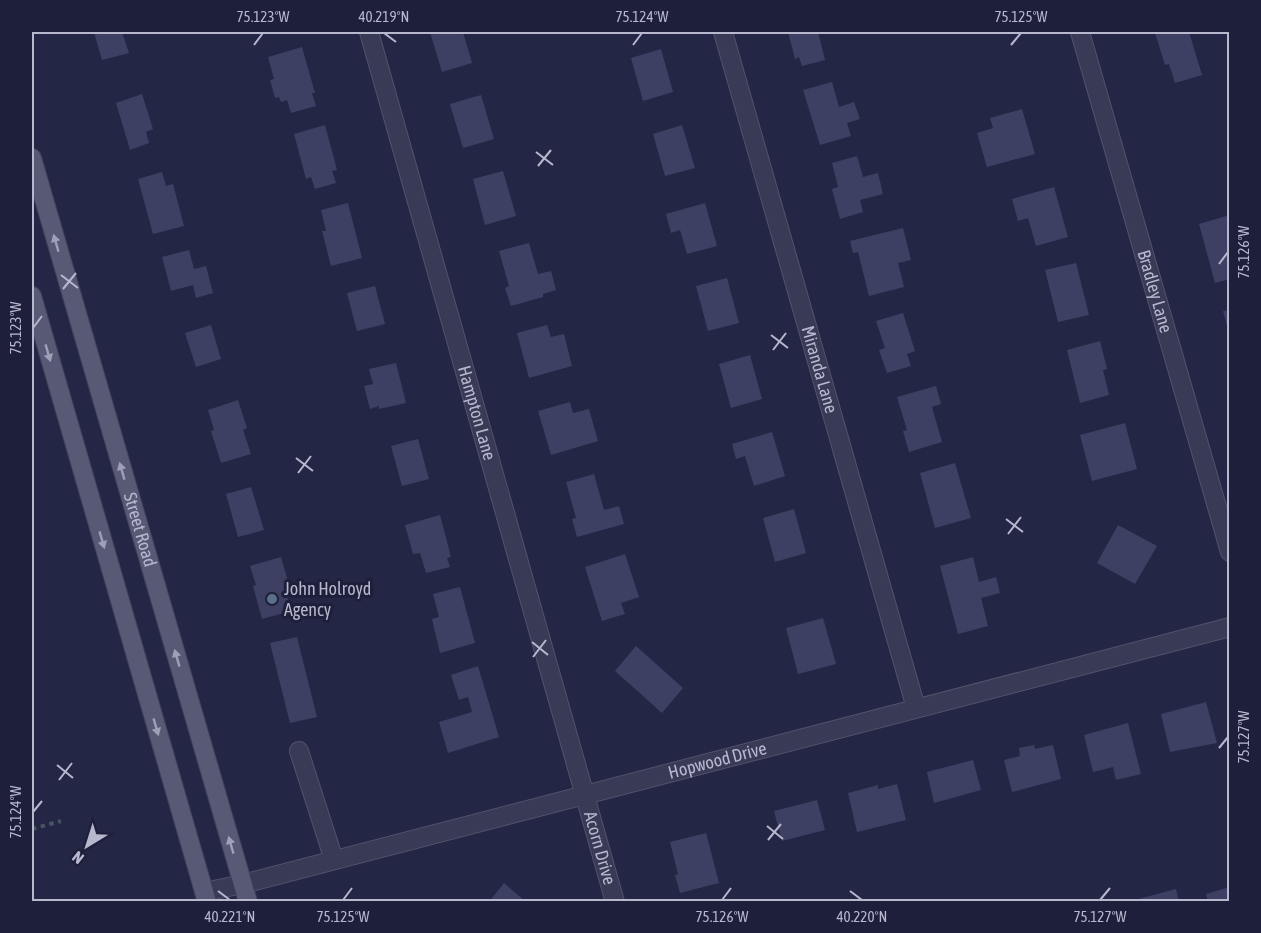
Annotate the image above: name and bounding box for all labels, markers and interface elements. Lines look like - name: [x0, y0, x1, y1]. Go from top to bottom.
- text: 75.123°W: [237, 8, 290, 25]
- text: 40.219°N: [359, 8, 409, 25]
- text: 75.124°W: [616, 8, 669, 25]
- text: 75.125°W: [995, 8, 1048, 25]
- text: 75.126°W: [1235, 225, 1252, 278]
- one-way arrow: [51, 234, 60, 252]
- street label: Bradley Lane: [1133, 247, 1177, 335]
- text: 75.123°W: [7, 301, 24, 354]
- street label: Miranda Lane: [797, 323, 842, 415]
- one-way arrow: [44, 344, 53, 362]
- street label: Hampton Lane: [454, 363, 501, 463]
- one-way arrow: [117, 462, 126, 480]
- street label: Street Road: [120, 490, 161, 569]
- one-way arrow: [98, 531, 107, 549]
- place label: John Holroyd Agency: [284, 578, 371, 620]
- marker: John Holroyd Agency: [265, 592, 279, 606]
- one-way arrow: [172, 649, 181, 667]
- text: 75.127°W: [1235, 710, 1252, 763]
- one-way arrow: [152, 718, 161, 736]
- street label: Hopwood Drive: [666, 737, 769, 783]
- text: 75.124°W: [7, 785, 24, 838]
- street label: Acorn Drive: [580, 809, 621, 887]
- north arrow: [57, 816, 117, 876]
- one-way arrow: [226, 836, 235, 854]
- text: N: [68, 848, 87, 868]
- text: 40.221°N: [205, 908, 255, 925]
- text: 75.125°W: [317, 908, 370, 925]
- text: 75.126°W: [696, 908, 749, 925]
- text: 40.220°N: [837, 908, 887, 925]
- text: 75.127°W: [1074, 908, 1127, 925]

